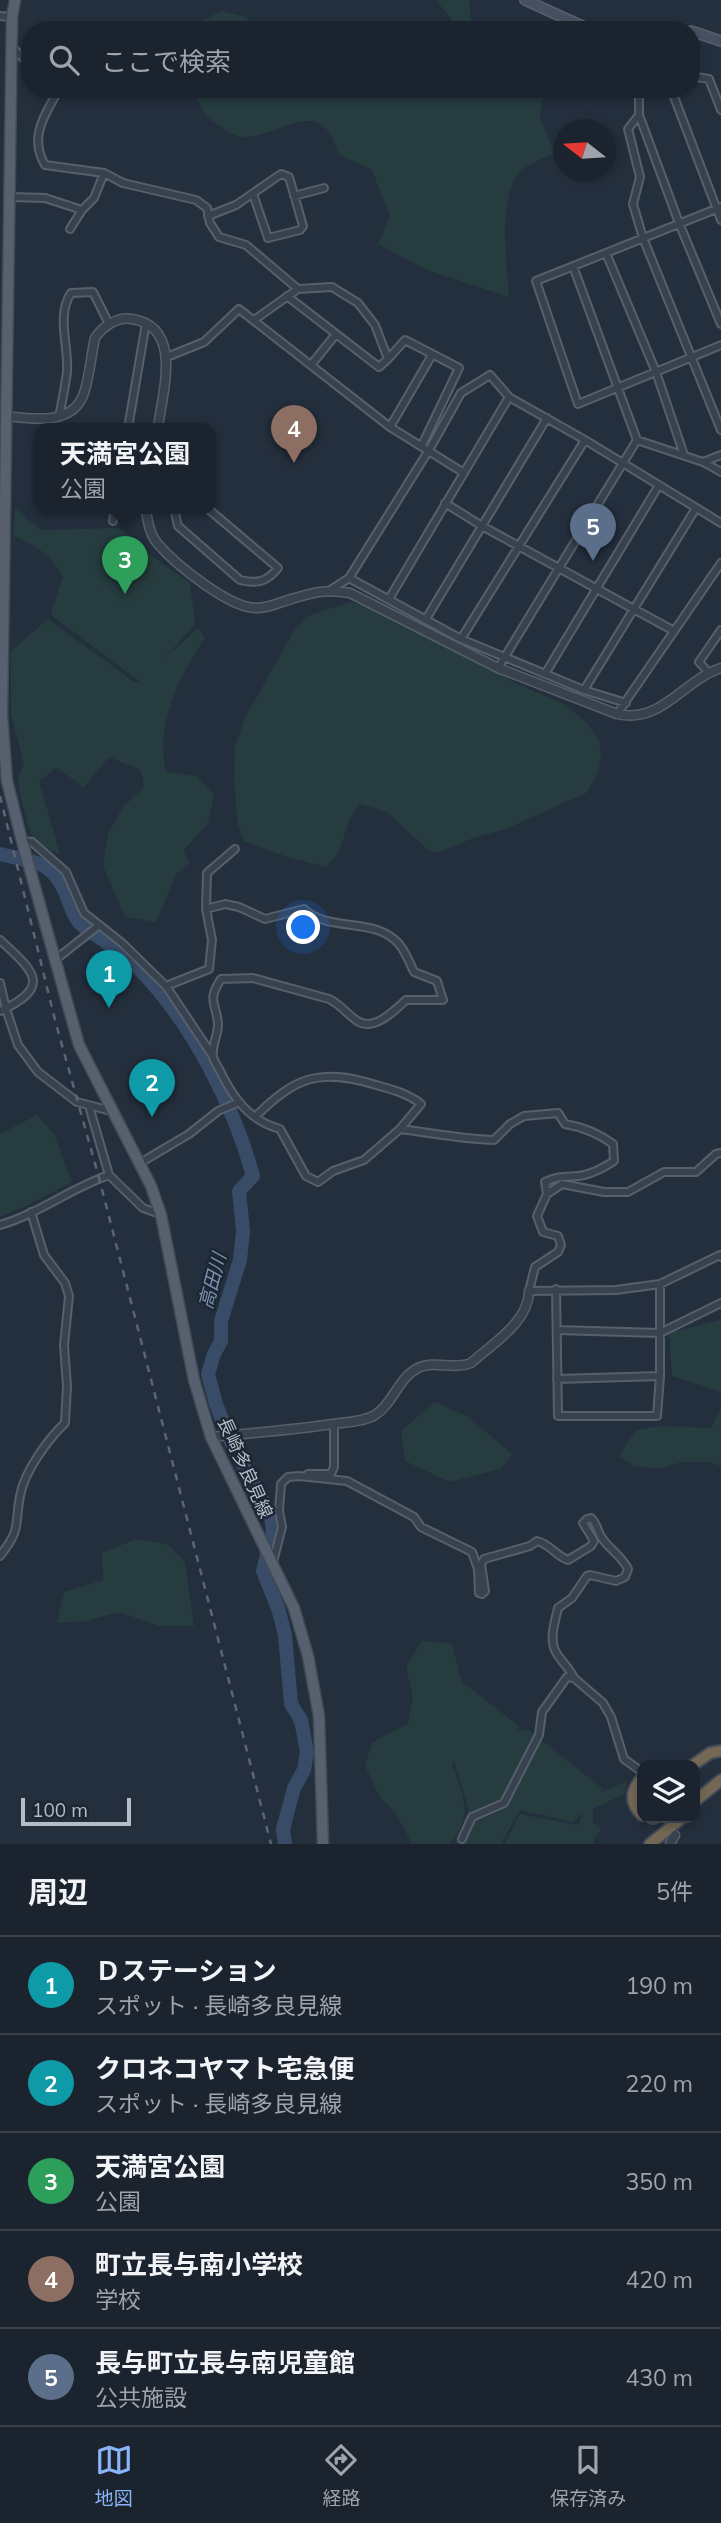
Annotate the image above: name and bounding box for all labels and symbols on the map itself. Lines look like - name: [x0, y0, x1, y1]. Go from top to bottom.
- north arrow: [553, 119, 616, 182]
- pin: 4: [271, 405, 317, 463]
- pin: 5: [570, 503, 616, 561]
- pin: 3: [102, 536, 148, 594]
- your location: [286, 910, 320, 944]
- pin: 1: [86, 950, 132, 1008]
- pin: 2: [129, 1059, 175, 1117]
- water label: 高田川: [193, 1248, 231, 1312]
- street label: 長崎多良見線: [213, 1414, 278, 1522]
- scale bar: [21, 1795, 131, 1827]

